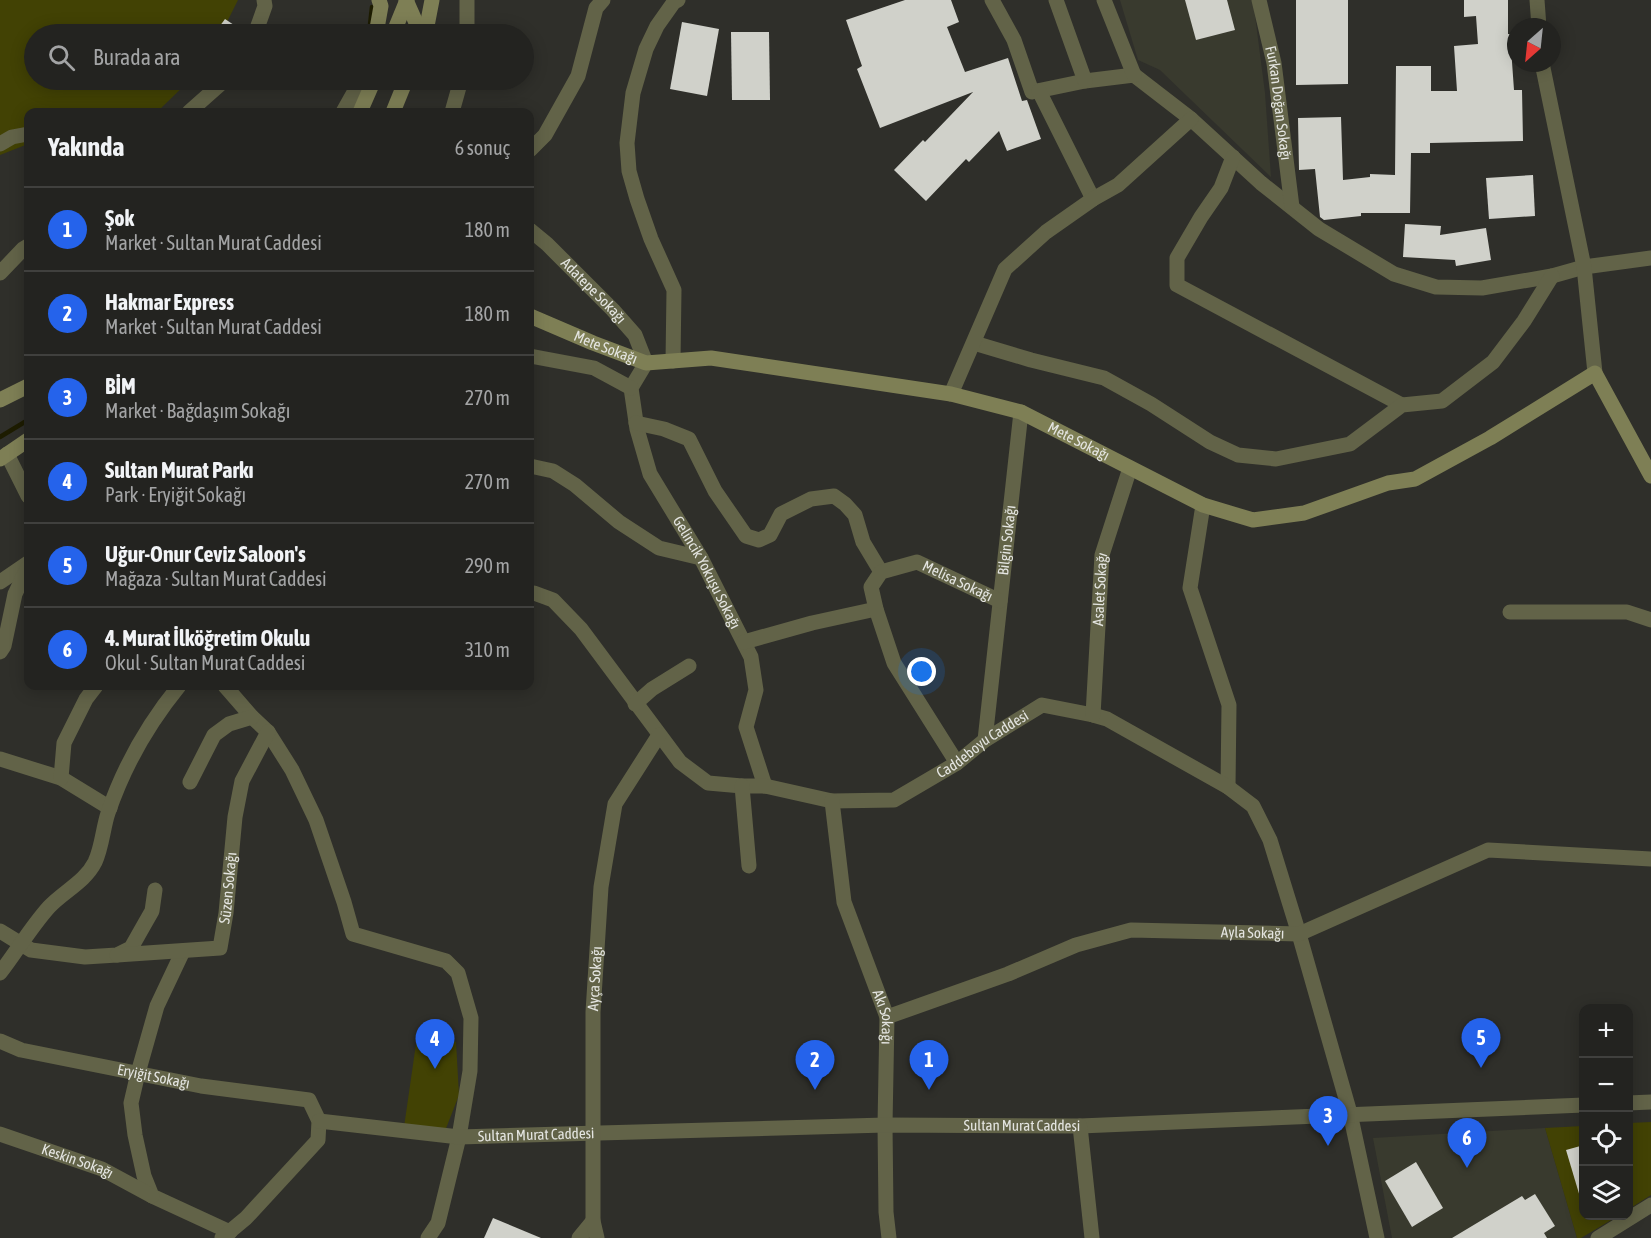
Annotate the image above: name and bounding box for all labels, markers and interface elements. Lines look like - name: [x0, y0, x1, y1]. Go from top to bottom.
- north arrow: [1507, 18, 1561, 72]
- search box: [24, 24, 534, 90]
- icon: search: [45, 41, 78, 74]
- text: Burada ara: [93, 44, 181, 70]
- street label: Furkan Doğan Sokağı: [1262, 44, 1295, 161]
- text: Yakında: [48, 132, 124, 162]
- text: 6 sonuç: [455, 136, 510, 159]
- text: Şok: [105, 205, 134, 231]
- text: 1: [63, 218, 72, 241]
- text: 180 m: [465, 218, 510, 241]
- text: Market · Sultan Murat Caddesi: [105, 231, 322, 254]
- street label: Adatepe Sokağı: [558, 254, 630, 327]
- text: Hakmar Express: [105, 289, 234, 315]
- text: 2: [63, 302, 72, 325]
- text: 180 m: [465, 302, 510, 325]
- text: Market · Sultan Murat Caddesi: [105, 315, 322, 338]
- street label: Mete Sokağı: [572, 327, 640, 367]
- text: BİM: [105, 373, 136, 399]
- text: 3: [63, 386, 72, 409]
- text: 270 m: [465, 386, 510, 409]
- text: Market · Bağdaşım Sokağı: [105, 399, 290, 422]
- street label: Mete Sokağı: [1045, 418, 1112, 464]
- text: Sultan Murat Parkı: [105, 457, 254, 483]
- text: 4: [63, 470, 72, 493]
- text: 270 m: [465, 470, 510, 493]
- text: Park · Eryiğit Sokağı: [105, 483, 246, 506]
- street label: Bilgin Sokağı: [994, 504, 1019, 576]
- street label: Gelincik Yokuşu Sokağı: [670, 513, 744, 631]
- text: Uğur-Onur Ceviz Saloon's: [105, 541, 306, 567]
- street label: Asalet Sokağı: [1089, 550, 1110, 626]
- text: 5: [63, 554, 72, 577]
- text: 290 m: [465, 554, 510, 577]
- street label: Melisa Sokağı: [920, 557, 996, 604]
- text: Mağaza · Sultan Murat Caddesi: [105, 567, 327, 590]
- text: 4. Murat İlköğretim Okulu: [105, 625, 310, 651]
- text: 6: [63, 638, 72, 661]
- text: 310 m: [465, 638, 510, 661]
- text: Okul · Sultan Murat Caddesi: [105, 651, 305, 674]
- your location: [907, 657, 936, 686]
- street label: Caddeboyu Caddesi: [933, 706, 1031, 781]
- street label: Süzen Sokağı: [215, 851, 240, 925]
- street label: Ayla Sokağı: [1221, 923, 1285, 942]
- street label: Ayça Sokağı: [584, 946, 605, 1011]
- street label: Akı Sokağı: [870, 987, 896, 1045]
- map controls: [1579, 1004, 1633, 1220]
- button: +: [1579, 1004, 1633, 1058]
- pin: 5: [1462, 1018, 1500, 1068]
- pin: 4: [416, 1020, 454, 1069]
- pin: 2: [796, 1040, 834, 1090]
- pin: 1: [910, 1040, 948, 1090]
- button: −: [1579, 1058, 1633, 1112]
- street label: Eryiğit Sokağı: [116, 1060, 191, 1092]
- pin: 3: [1308, 1096, 1348, 1146]
- button: locate: [1579, 1112, 1633, 1166]
- street label: Sultan Murat Caddesi: [964, 1116, 1080, 1134]
- pin: 6: [1448, 1118, 1486, 1168]
- street label: Sultan Murat Caddesi: [478, 1124, 595, 1144]
- street label: Keskin Sokağı: [39, 1140, 117, 1182]
- button: layers: [1579, 1166, 1633, 1220]

